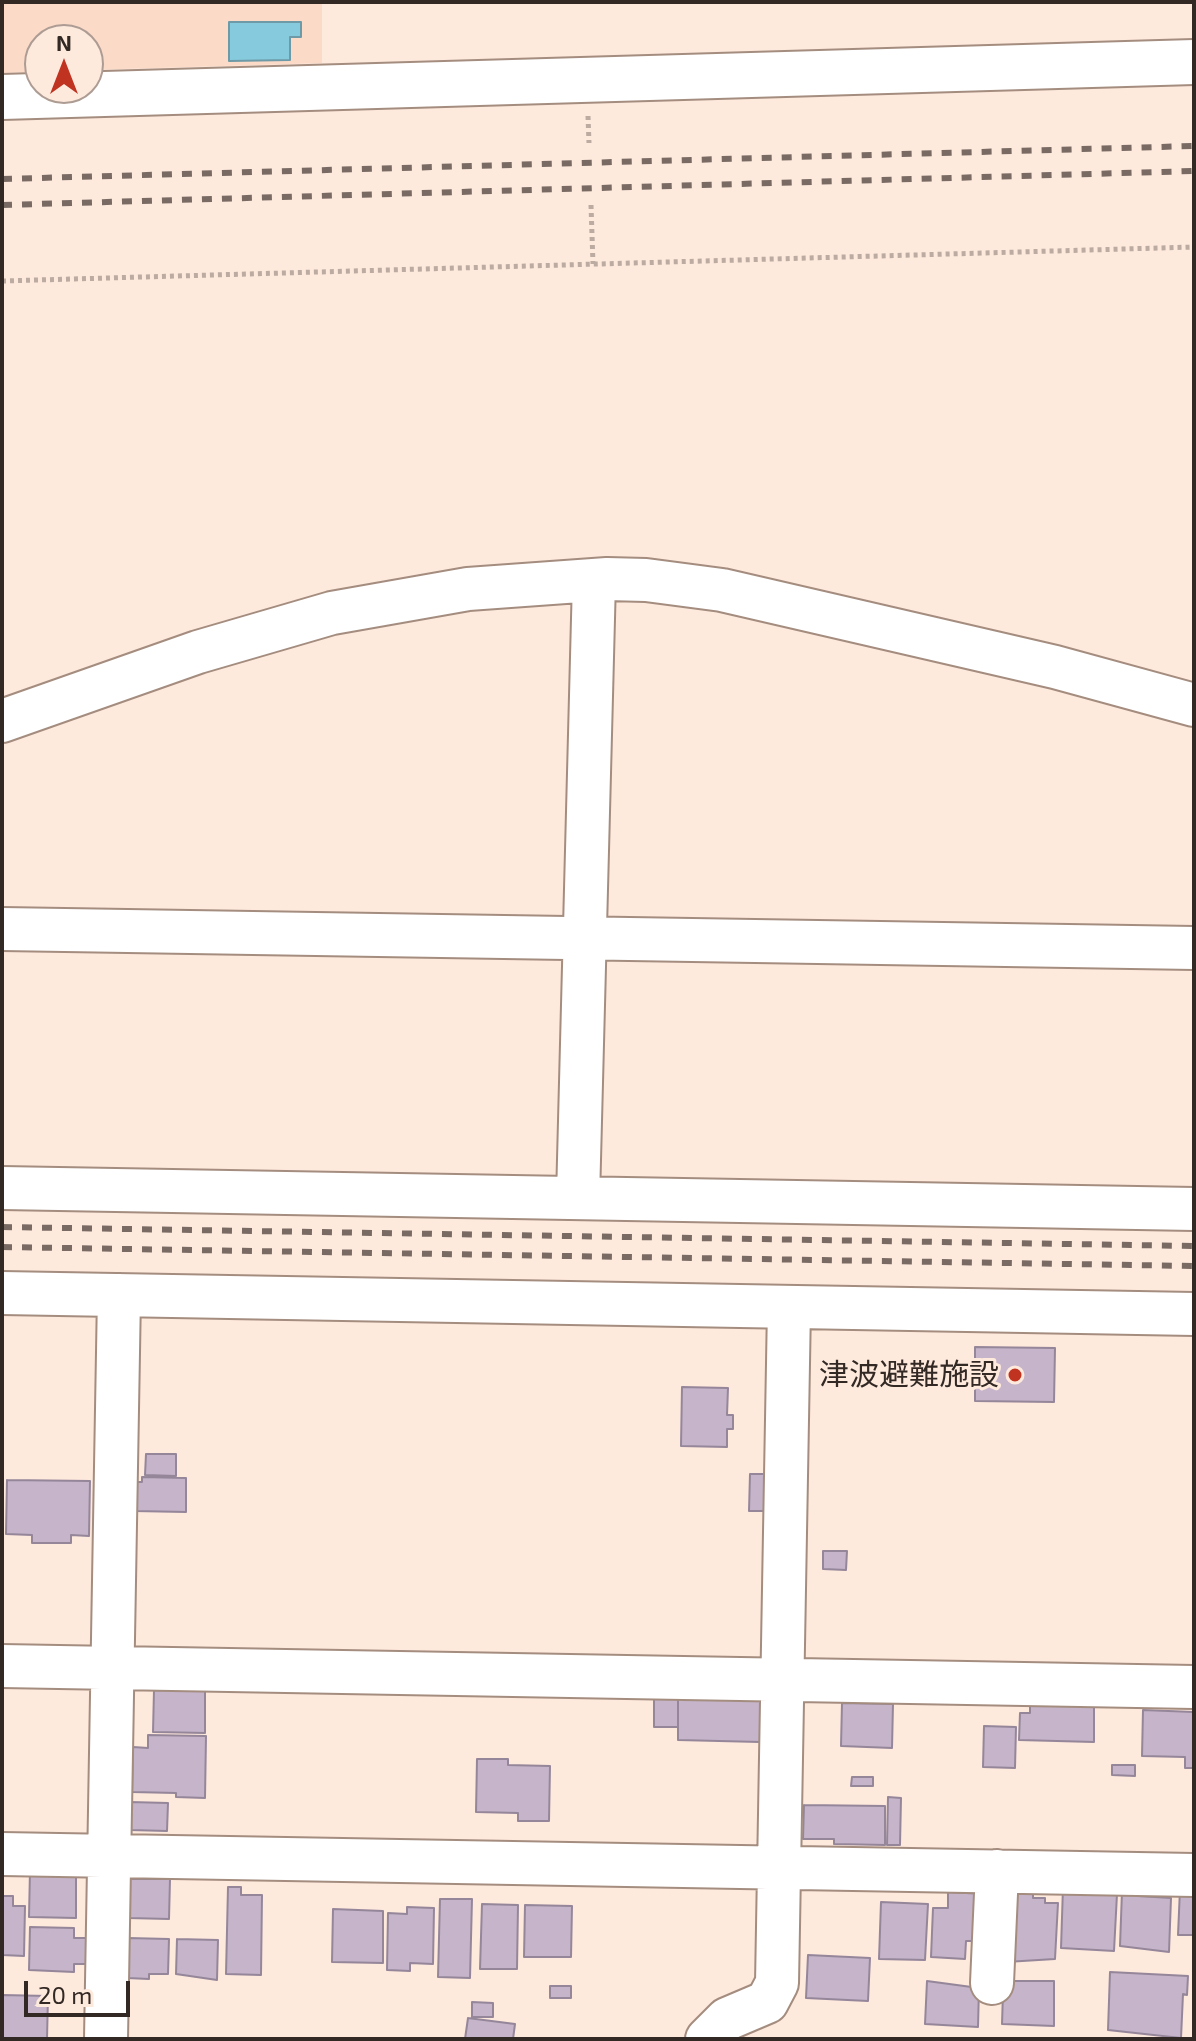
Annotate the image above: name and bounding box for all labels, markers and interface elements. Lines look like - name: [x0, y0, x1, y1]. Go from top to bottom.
- north arrow: [24, 24, 104, 104]
- text: N: [56, 29, 72, 55]
- place label: 津波避難施設: [819, 1357, 999, 1393]
- marker: 津波避難施設: [1006, 1366, 1024, 1384]
- scale bar: [28, 1965, 134, 2015]
- text: 20 m: [38, 1980, 92, 2009]

